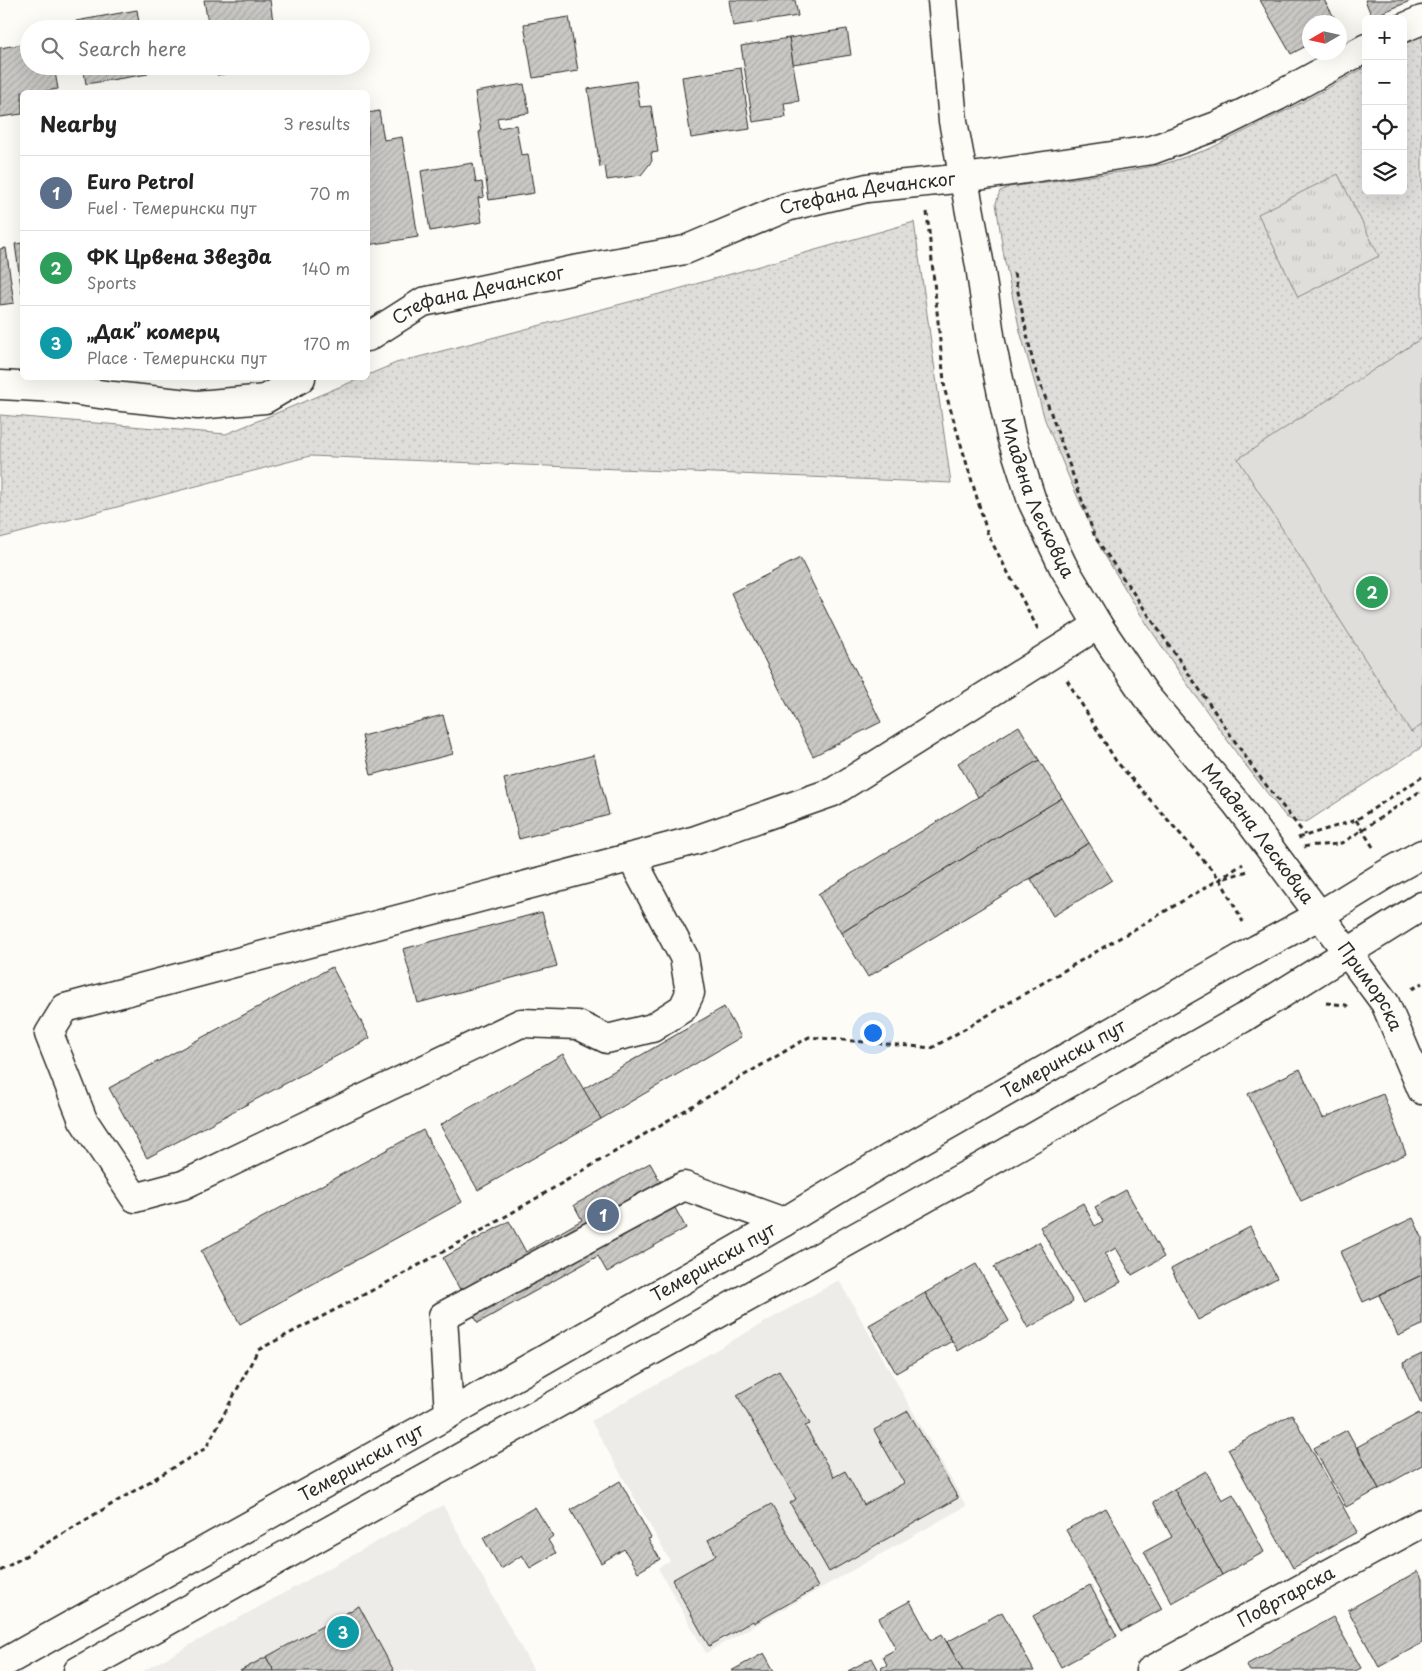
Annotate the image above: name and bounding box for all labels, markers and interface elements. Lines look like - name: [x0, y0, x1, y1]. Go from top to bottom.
- north arrow: [1302, 15, 1347, 60]
- map controls: [1362, 15, 1407, 195]
- button: +: [1362, 15, 1407, 60]
- search box: [20, 20, 370, 75]
- icon: search: [38, 34, 66, 62]
- text: Search here: [78, 34, 187, 62]
- button: −: [1362, 60, 1407, 105]
- button: locate: [1362, 105, 1407, 150]
- text: Nearby: [40, 107, 117, 139]
- text: 3 results: [283, 111, 350, 135]
- button: layers: [1362, 150, 1407, 195]
- street label: Стефана Дечанског: [775, 164, 958, 221]
- text: Euro Petrol: [87, 167, 194, 195]
- text: 1: [52, 181, 60, 205]
- text: 70 m: [310, 181, 350, 205]
- text: Fuel · Темерински пут: [87, 195, 257, 219]
- text: ФК Црвена Звезда: [87, 242, 272, 270]
- text: 2: [50, 256, 62, 280]
- text: 140 m: [302, 256, 350, 280]
- street label: Стефана Дечанског: [386, 257, 567, 330]
- text: Sports: [87, 270, 136, 294]
- text: „Дак” комерц: [87, 317, 219, 345]
- text: 3: [51, 331, 61, 355]
- text: 170 m: [304, 331, 350, 355]
- text: Place · Темерински пут: [87, 345, 267, 369]
- street label: Младена Лесковца: [995, 415, 1082, 583]
- pin: 2: [1356, 573, 1388, 611]
- street label: Младена Лесковца: [1196, 757, 1322, 909]
- street label: Приморска: [1332, 936, 1411, 1036]
- street label: Темерински пут: [995, 1011, 1131, 1104]
- your location: [860, 1020, 886, 1046]
- pin: 1: [587, 1196, 619, 1234]
- street label: Темерински пут: [645, 1215, 780, 1308]
- street label: Темерински пут: [293, 1416, 429, 1508]
- street label: Повртарска: [1232, 1558, 1340, 1633]
- pin: 3: [327, 1613, 359, 1651]

